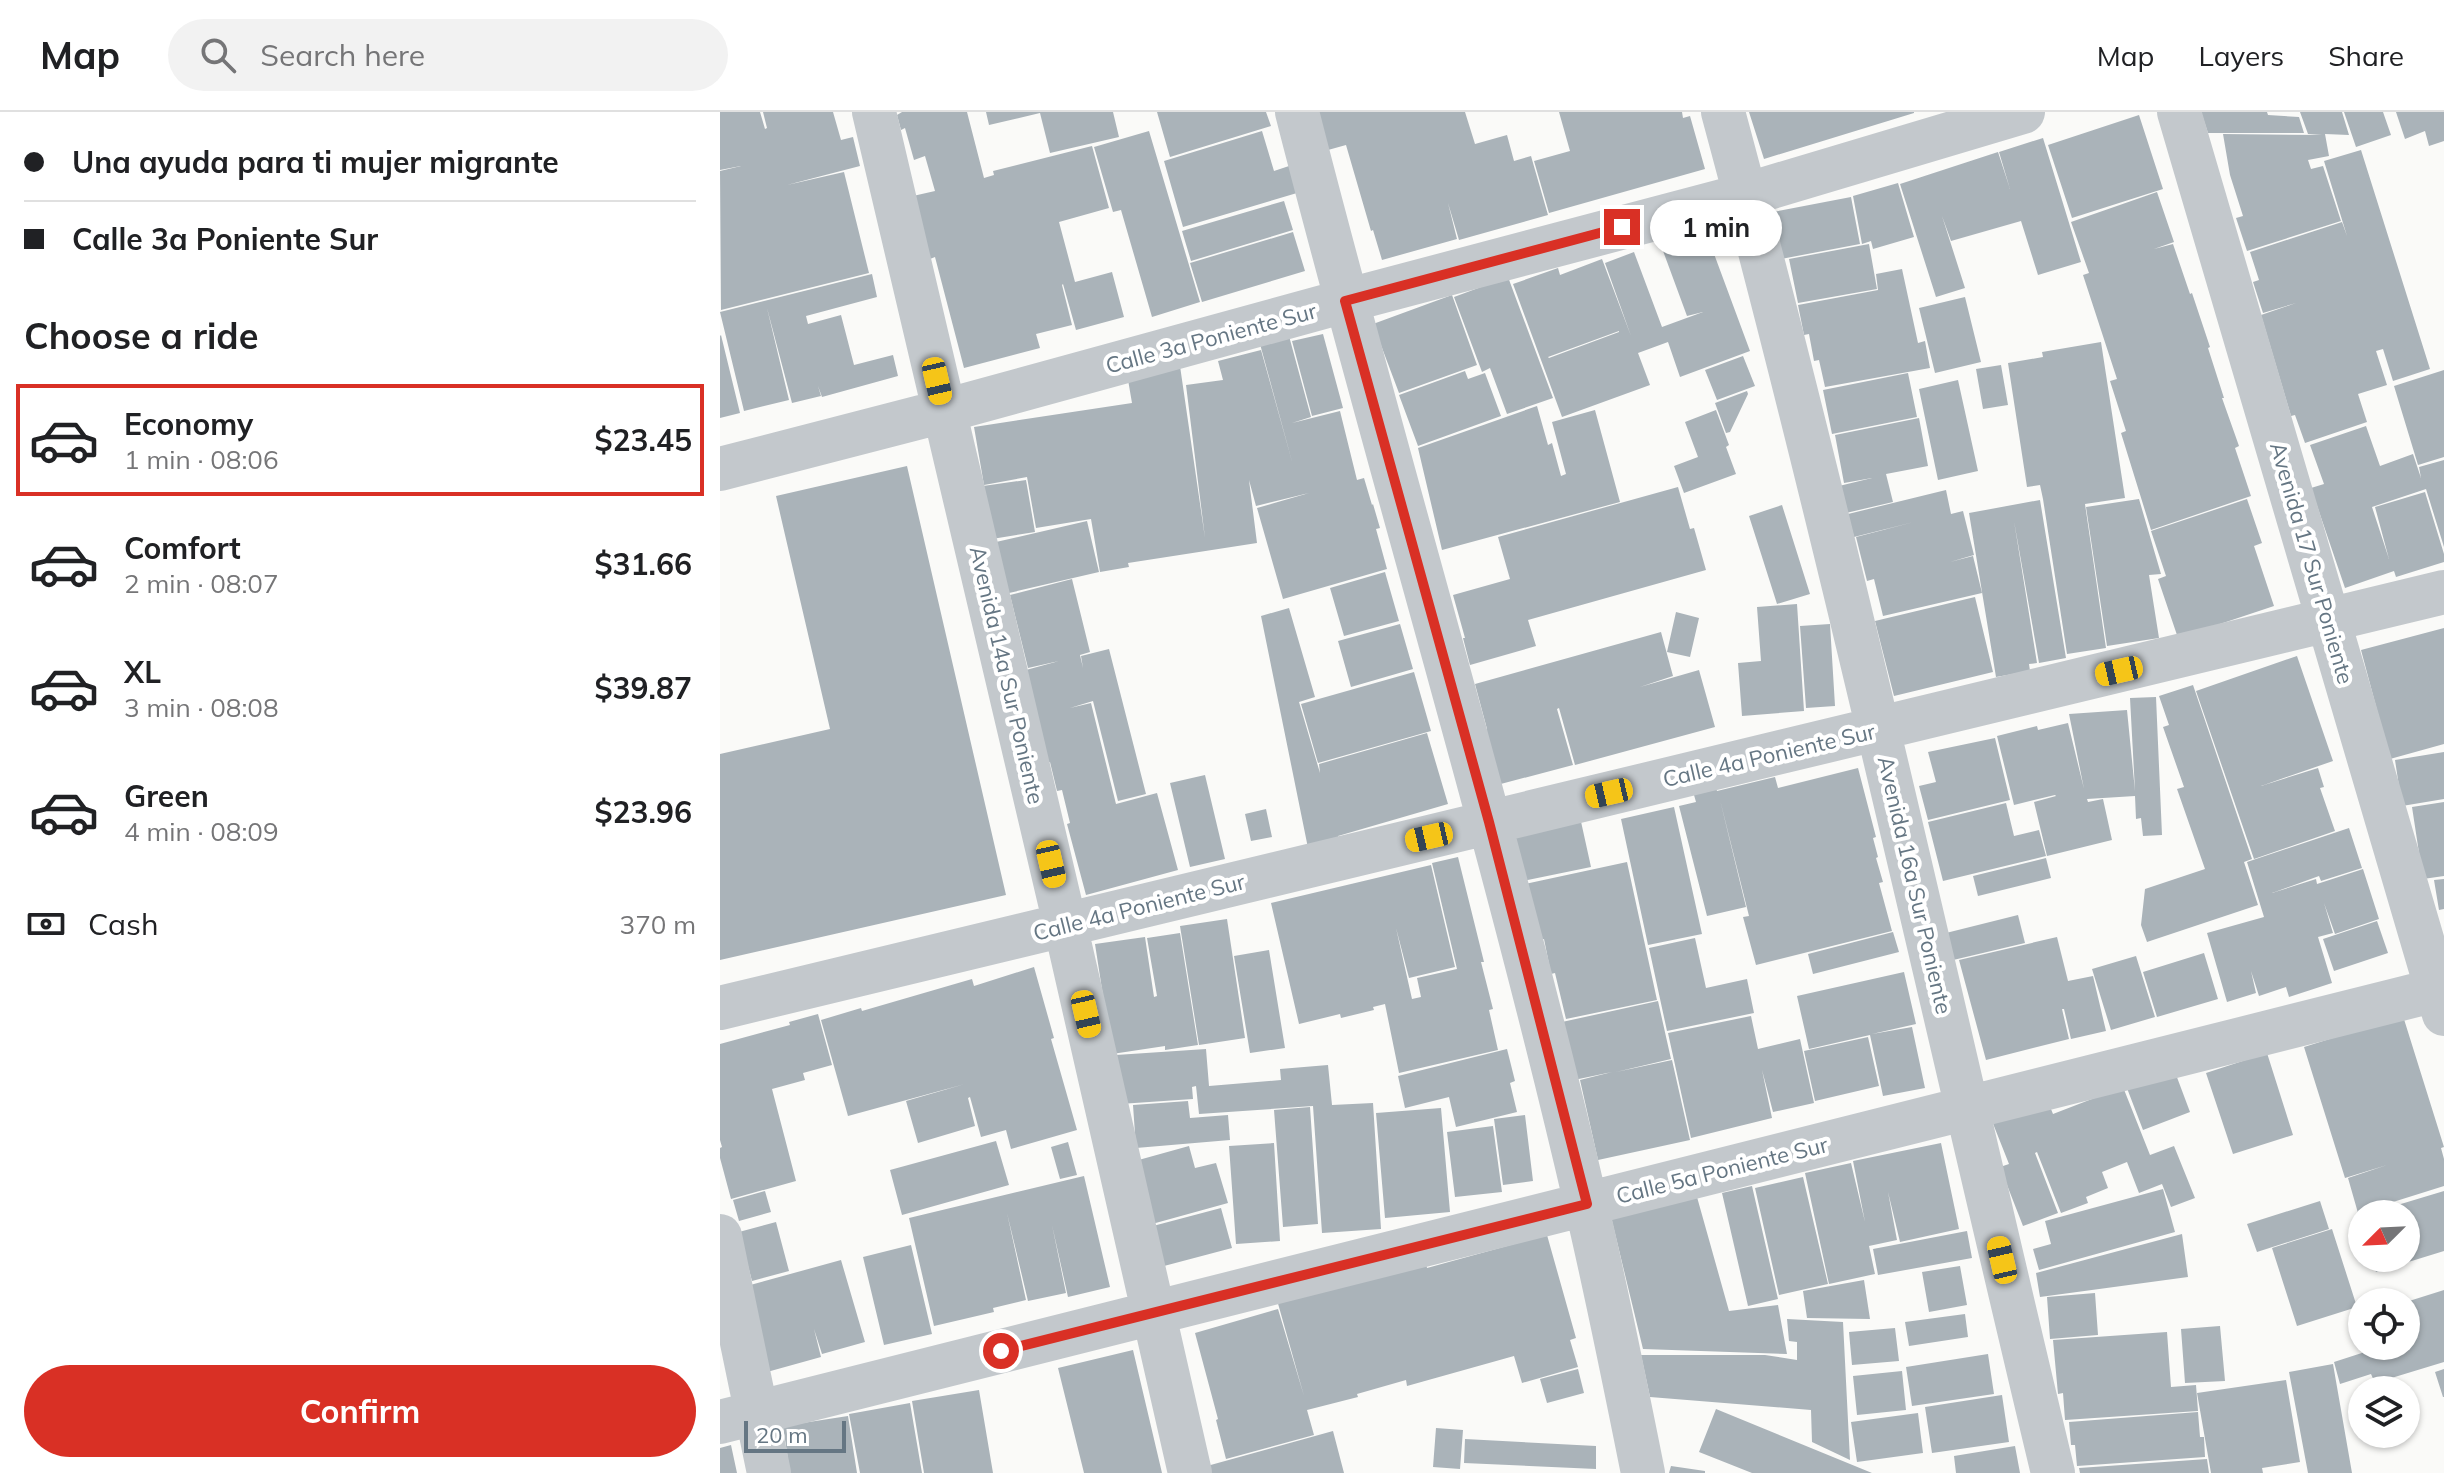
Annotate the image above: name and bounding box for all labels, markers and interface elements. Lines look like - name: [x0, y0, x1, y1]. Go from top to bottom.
- search box: [168, 19, 728, 91]
- text: Map: [40, 31, 120, 79]
- icon: search: [196, 33, 240, 77]
- text: Search here: [260, 36, 425, 74]
- text: Map: [2097, 38, 2154, 73]
- text: Layers: [2198, 38, 2284, 73]
- text: Share: [2328, 38, 2404, 73]
- text: Una ayuda para ti mujer migrante: [72, 143, 559, 181]
- callout: 1 min: [1650, 199, 1782, 255]
- route end: [1604, 209, 1640, 245]
- text: 1 min: [1682, 211, 1750, 244]
- text: Calle 3a Poniente Sur: [72, 220, 378, 258]
- street label: Calle 3a Poniente Sur: [1102, 296, 1320, 380]
- text: Choose a ride: [24, 313, 258, 358]
- car: [920, 355, 954, 407]
- icon: car: [28, 404, 100, 476]
- text: Economy: [124, 405, 253, 443]
- text: $23.45: [595, 421, 692, 459]
- street label: Avenida 17 Sur Poniente: [2264, 439, 2360, 687]
- text: 1 min · 08:06: [124, 443, 279, 476]
- icon: car: [28, 528, 100, 600]
- text: Comfort: [124, 529, 241, 567]
- street label: Avenida 14a Sur Poniente: [964, 543, 1050, 807]
- text: $31.66: [595, 545, 692, 583]
- text: 2 min · 08:07: [124, 567, 279, 600]
- icon: car: [28, 652, 100, 724]
- text: XL: [124, 653, 161, 691]
- car: [2093, 654, 2145, 688]
- text: $39.87: [595, 669, 692, 707]
- text: 3 min · 08:08: [124, 691, 279, 724]
- street label: Calle 4a Poniente Sur: [1660, 717, 1878, 793]
- street label: Avenida 16a Sur Poniente: [1872, 753, 1958, 1017]
- icon: car: [28, 776, 100, 848]
- car: [1583, 776, 1635, 810]
- text: Green: [124, 777, 209, 815]
- text: $23.96: [595, 793, 692, 831]
- text: 4 min · 08:09: [124, 815, 279, 848]
- car: [1403, 820, 1455, 854]
- car: [1034, 838, 1068, 890]
- street label: Calle 4a Poniente Sur: [1030, 867, 1248, 947]
- icon: cash: [24, 902, 68, 946]
- text: Cash: [88, 905, 159, 943]
- text: 370 m: [620, 908, 696, 941]
- car: [1069, 988, 1103, 1040]
- street label: Calle 5a Poniente Sur: [1613, 1130, 1831, 1210]
- north arrow: [2348, 1200, 2420, 1272]
- map controls: [2348, 1200, 2420, 1448]
- car: [1985, 1234, 2019, 1286]
- button: locate: [2348, 1288, 2420, 1360]
- route start: [983, 1333, 1019, 1369]
- button: Confirm: [24, 1365, 696, 1457]
- button: layers: [2348, 1376, 2420, 1448]
- scale bar: [744, 1417, 846, 1453]
- text: 20 m: [756, 1421, 807, 1449]

